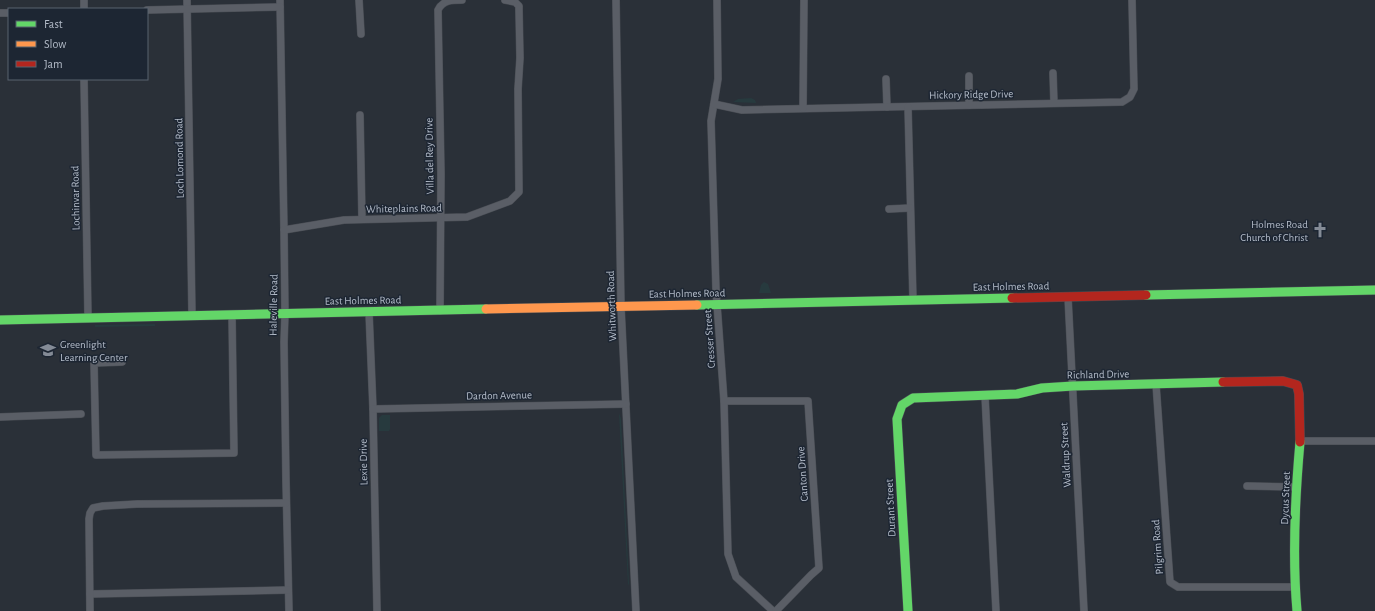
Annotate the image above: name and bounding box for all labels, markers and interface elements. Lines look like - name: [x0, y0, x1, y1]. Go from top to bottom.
- legend: [8, 8, 148, 80]
- text: Fast: [44, 18, 63, 30]
- text: Slow: [44, 38, 66, 50]
- text: Jam: [44, 58, 63, 70]
- street label: Hickory Ridge Drive: [929, 88, 1013, 101]
- street label: Loch Lomond Road: [173, 117, 186, 198]
- street label: Villa del Rey Drive: [423, 118, 436, 194]
- street label: Lochinvar Road: [69, 165, 82, 230]
- street label: Whiteplains Road: [366, 202, 442, 215]
- place label: Holmes Road Church of Christ: [1240, 219, 1308, 243]
- church icon: Holmes Road Church of Christ: [1311, 221, 1329, 239]
- street label: Whitworth Road: [605, 270, 618, 341]
- street label: Haleville Road: [267, 274, 280, 336]
- street label: East Holmes Road: [973, 280, 1050, 293]
- street label: East Holmes Road: [649, 287, 726, 300]
- street label: East Holmes Road: [325, 294, 402, 307]
- street label: Cresser Street: [702, 309, 717, 369]
- place label: Greenlight Learning Center: [60, 339, 128, 363]
- school or university icon: Greenlight Learning Center: [39, 341, 57, 359]
- street label: Richland Drive: [1067, 368, 1129, 381]
- street label: Dardon Avenue: [466, 389, 532, 402]
- street label: Waldrup Street: [1058, 422, 1073, 488]
- street label: Lexie Drive: [358, 439, 369, 485]
- street label: Canton Drive: [795, 446, 810, 502]
- street label: Dycus Street: [1279, 471, 1292, 525]
- street label: Durant Street: [883, 478, 898, 537]
- street label: Pilgrim Road: [1150, 519, 1165, 575]

